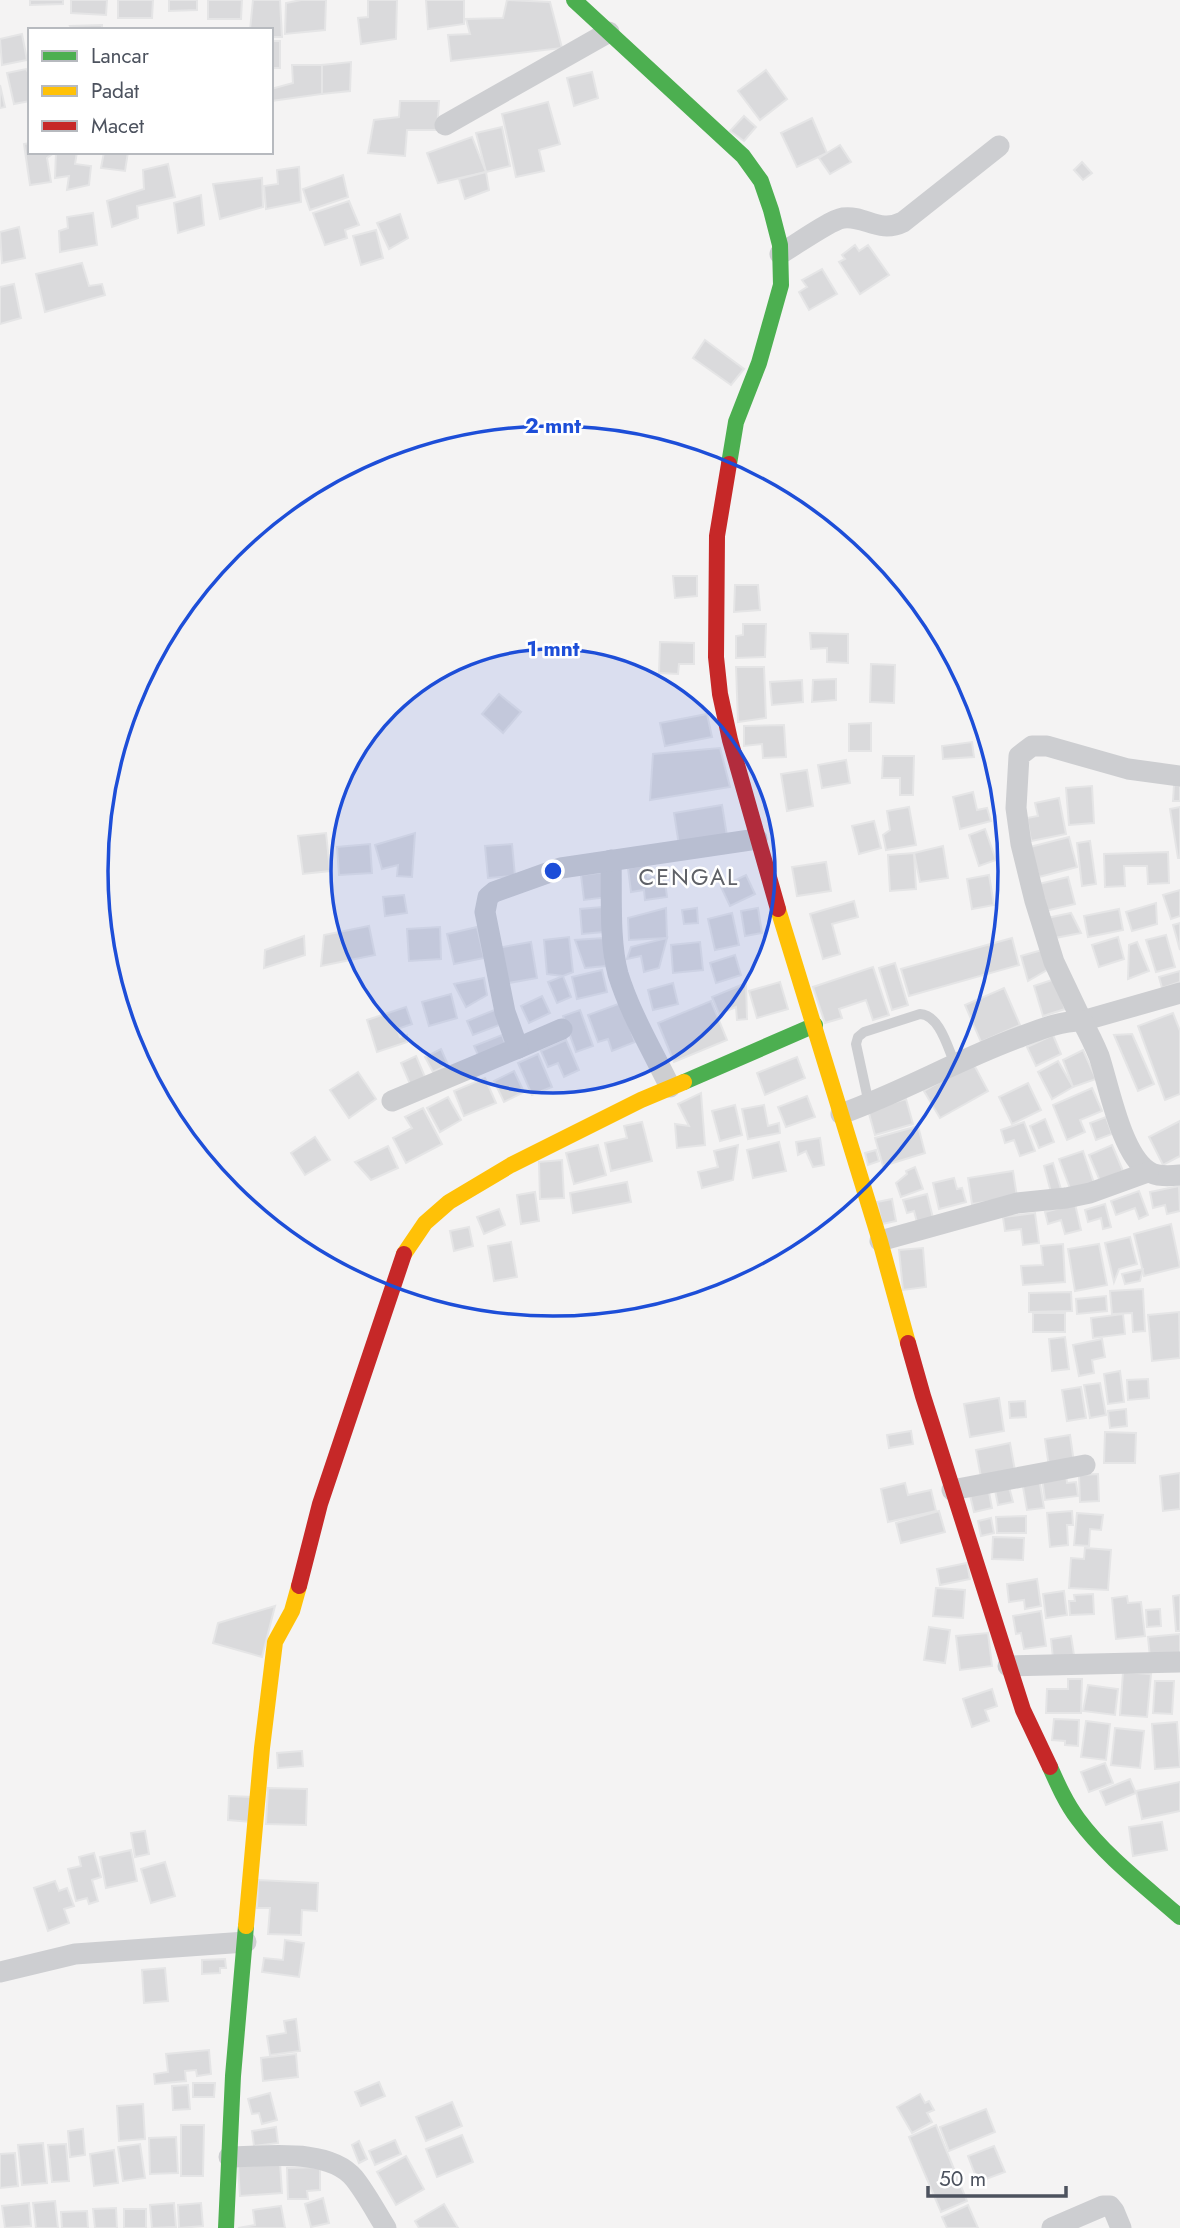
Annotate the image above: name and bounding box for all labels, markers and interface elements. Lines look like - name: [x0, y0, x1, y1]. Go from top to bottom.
- legend: [28, 28, 273, 154]
- text: Lancar: [91, 41, 150, 71]
- text: Padat: [91, 76, 139, 106]
- text: Macet: [91, 111, 144, 141]
- text: 2 mnt: [525, 411, 581, 441]
- text: 1 mnt: [527, 634, 580, 664]
- centre of rings: [541, 859, 565, 883]
- district label: CENGAL: [639, 860, 739, 894]
- scale bar: [928, 2154, 1066, 2198]
- text: 50 m: [939, 2164, 986, 2194]

